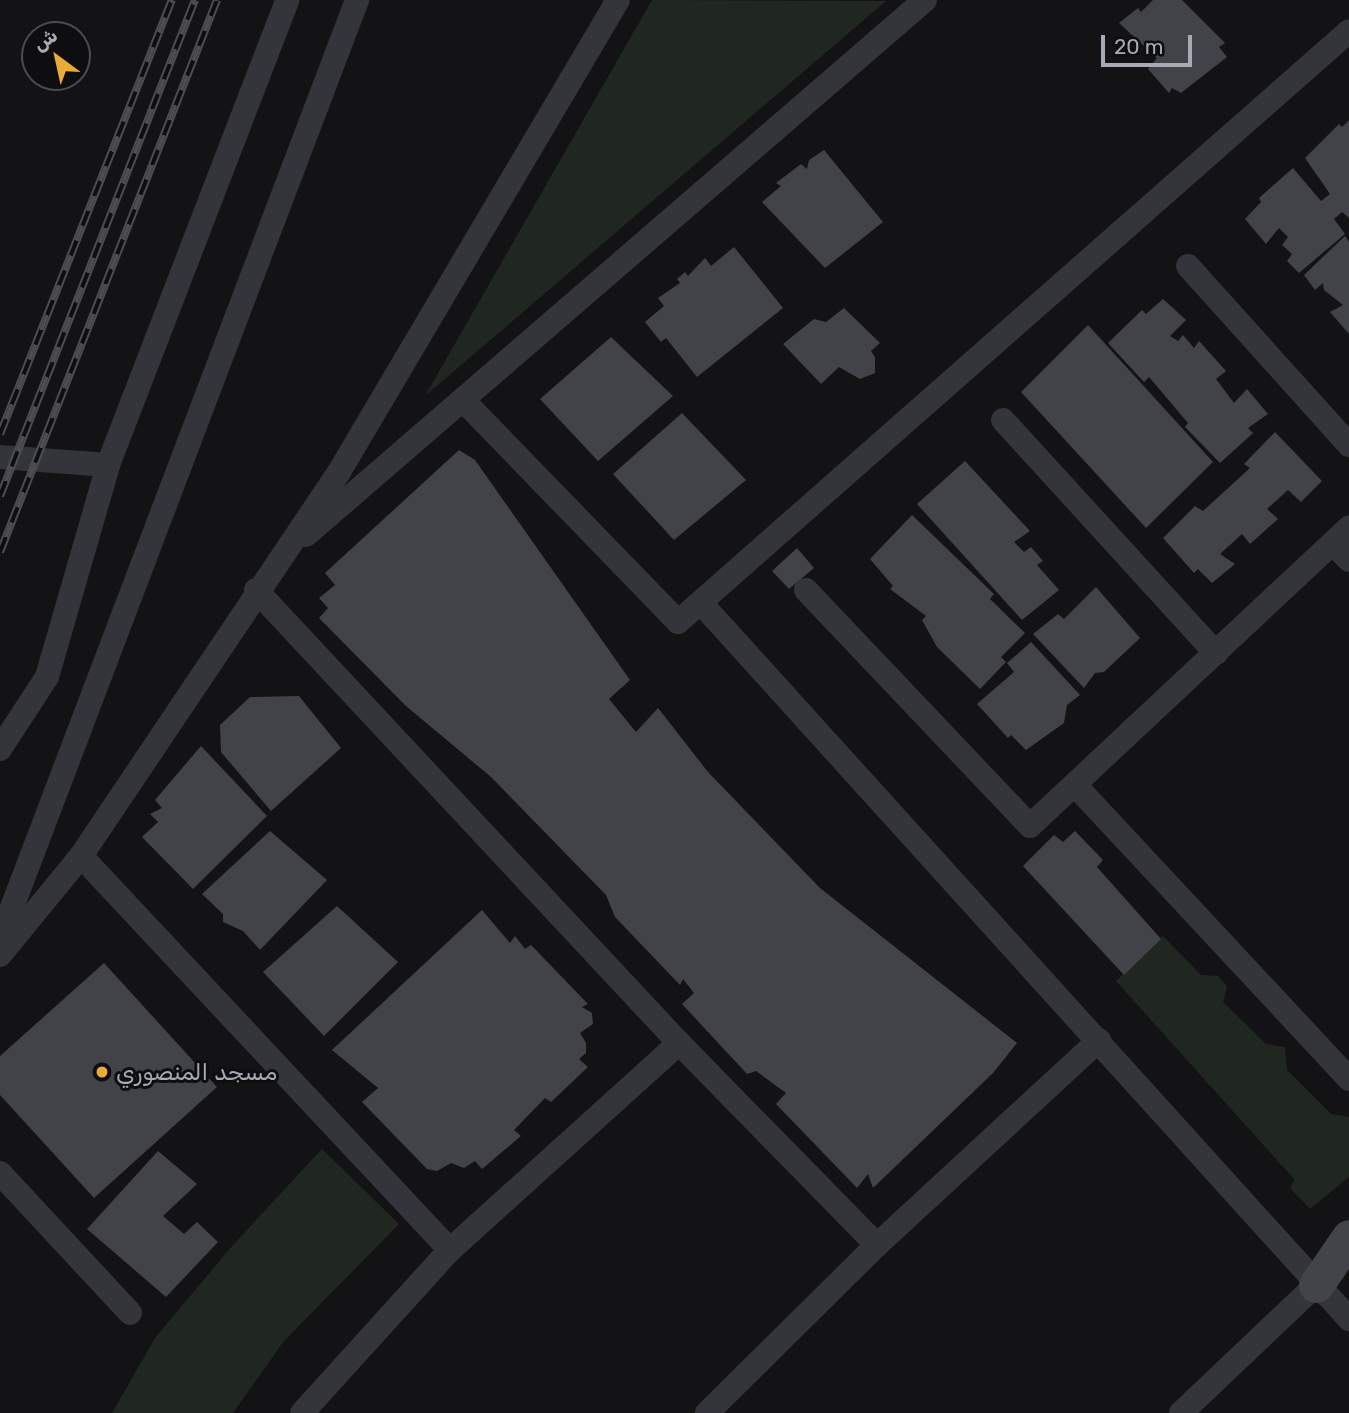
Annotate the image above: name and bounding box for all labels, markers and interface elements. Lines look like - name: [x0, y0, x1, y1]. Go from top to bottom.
- north arrow: [21, 21, 91, 91]
- scale bar: [1104, 21, 1195, 65]
- text: ش: [29, 23, 62, 56]
- text: 20 m: [1114, 34, 1163, 59]
- place label: مسجد المنصوري: [116, 1058, 277, 1086]
- marker: مسجد المنصوري: [94, 1064, 110, 1080]

